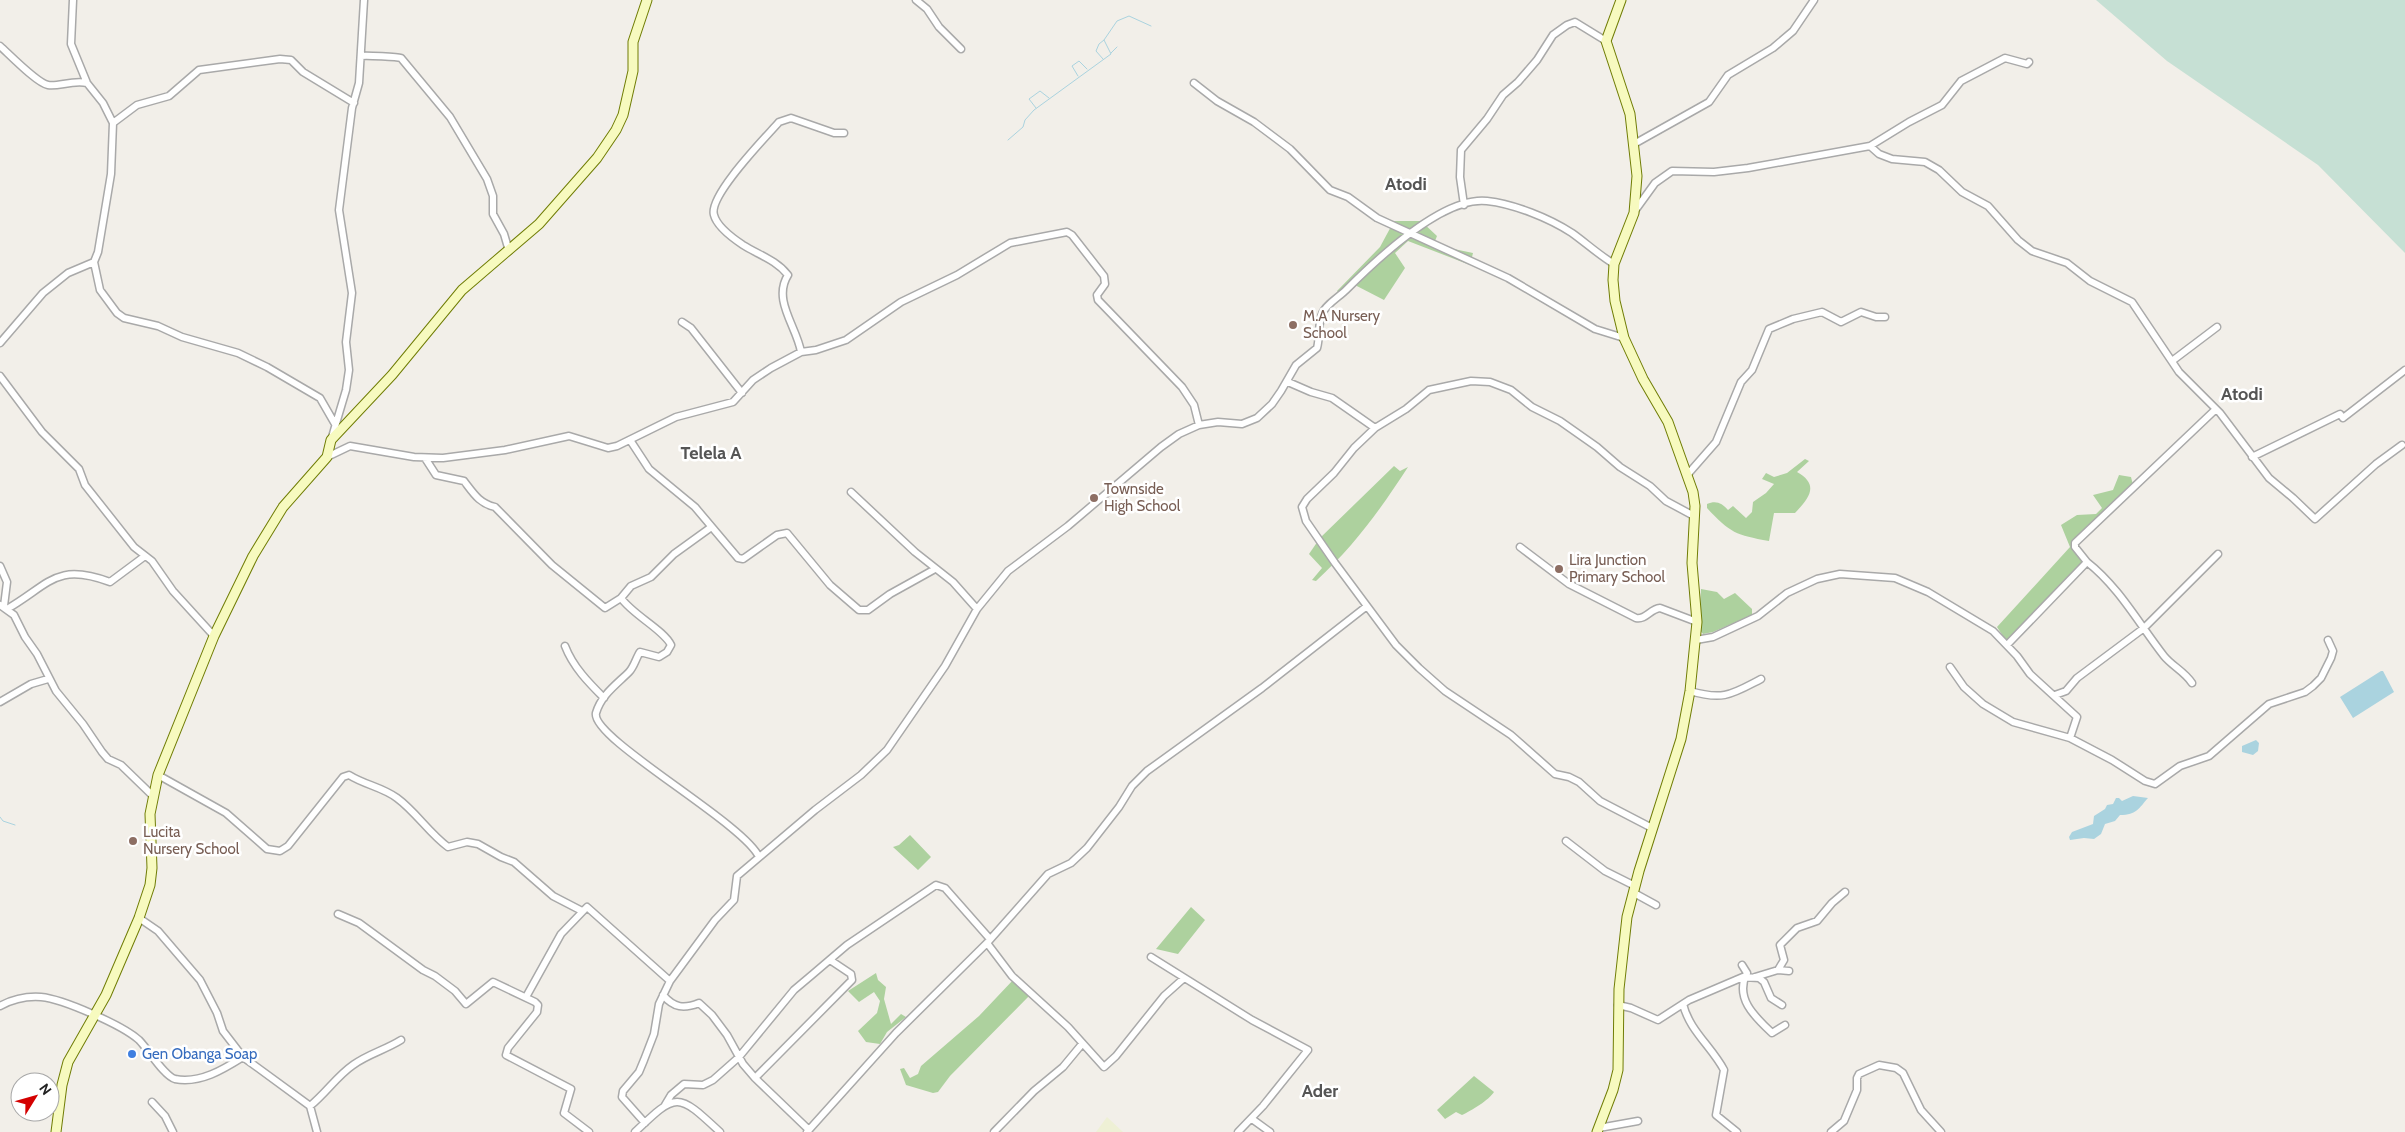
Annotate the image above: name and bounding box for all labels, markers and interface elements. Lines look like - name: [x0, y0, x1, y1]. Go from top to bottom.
- district label: Atodi: [1385, 173, 1427, 195]
- place label: M.A Nursery School: [1303, 307, 1381, 342]
- marker: M.A Nursery School: [1287, 319, 1299, 331]
- district label: Atodi: [2221, 383, 2263, 405]
- district label: Telela A: [681, 442, 742, 464]
- place label: Townside High School: [1104, 480, 1181, 515]
- marker: Townside High School: [1088, 492, 1100, 504]
- place label: Lira Junction Primary School: [1569, 551, 1666, 586]
- marker: Lira Junction Primary School: [1553, 563, 1565, 575]
- place label: Lucita Nursery School: [143, 823, 240, 858]
- marker: Lucita Nursery School: [127, 835, 139, 847]
- place label: Gen Obanga Soap: [142, 1045, 257, 1063]
- marker: Gen Obanga Soap: [126, 1048, 138, 1060]
- north arrow: [10, 1072, 60, 1122]
- text: N: [35, 1080, 56, 1099]
- district label: Ader: [1302, 1080, 1338, 1102]

